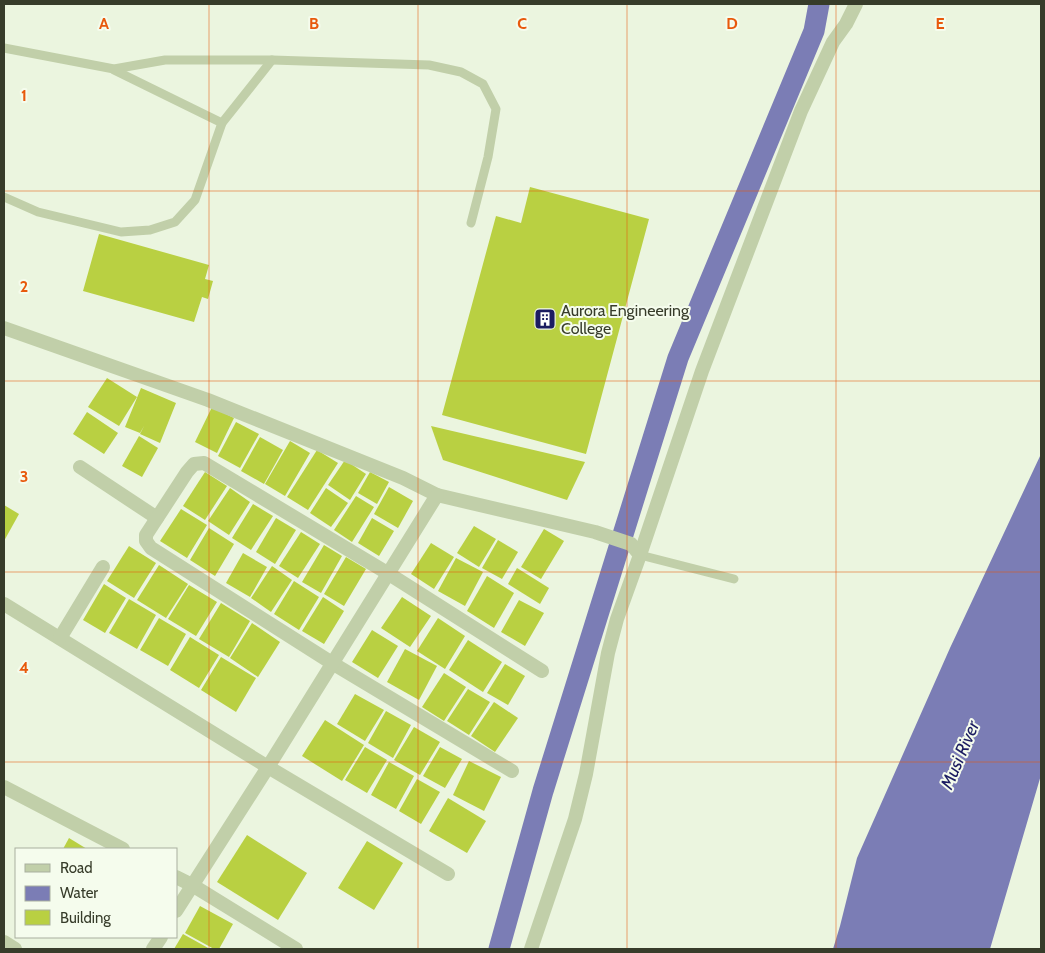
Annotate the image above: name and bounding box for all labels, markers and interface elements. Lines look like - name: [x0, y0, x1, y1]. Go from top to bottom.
- text: A: [99, 14, 109, 33]
- text: B: [309, 14, 319, 33]
- text: C: [517, 14, 527, 33]
- text: D: [726, 14, 738, 33]
- text: E: [935, 14, 945, 33]
- text: 1: [21, 86, 27, 105]
- text: 2: [20, 277, 28, 296]
- place label: Aurora Engineering College: [561, 301, 690, 338]
- building icon: Aurora Engineering College: [533, 307, 557, 331]
- text: 3: [20, 467, 28, 486]
- text: 4: [19, 658, 29, 677]
- water label: Musi River: [935, 716, 985, 793]
- legend: [15, 848, 178, 938]
- text: Road: [60, 859, 93, 877]
- text: Water: [60, 884, 98, 902]
- text: Building: [60, 909, 111, 927]

